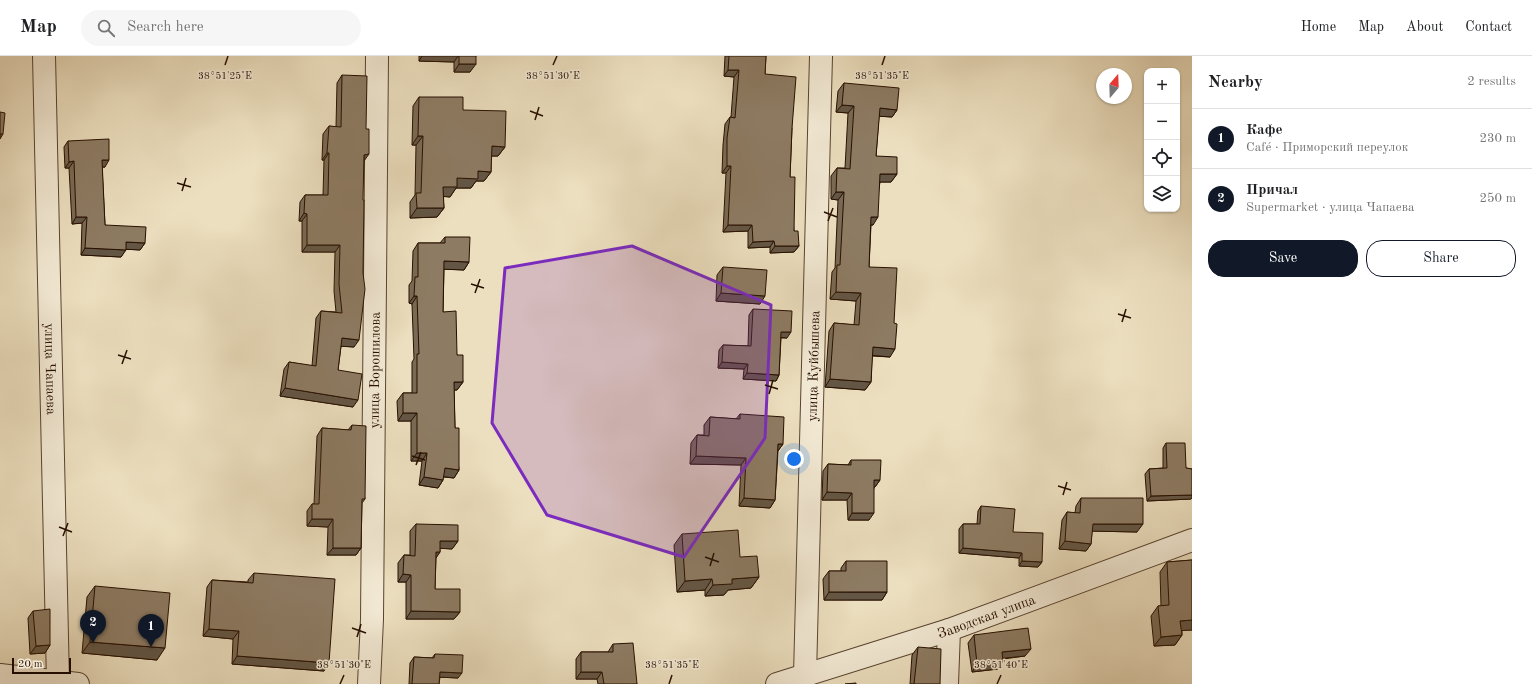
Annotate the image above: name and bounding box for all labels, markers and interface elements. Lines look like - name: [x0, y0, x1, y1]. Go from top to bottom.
- search box: [81, 10, 361, 46]
- icon: search: [95, 17, 117, 39]
- text: Map: [20, 18, 57, 37]
- text: Search here: [127, 20, 204, 35]
- text: Home: [1301, 20, 1336, 34]
- text: Map: [1358, 20, 1384, 34]
- text: About: [1406, 20, 1443, 34]
- text: Contact: [1465, 20, 1512, 34]
- north arrow: [1096, 68, 1132, 104]
- map controls: [1144, 68, 1180, 212]
- button: +: [1144, 68, 1180, 104]
- text: 38°51'25"E: [198, 71, 252, 81]
- text: 38°51'30"E: [526, 71, 580, 81]
- text: 38°51'35"E: [855, 71, 909, 81]
- text: Nearby: [1208, 74, 1263, 91]
- text: 2 results: [1467, 75, 1516, 88]
- button: −: [1144, 104, 1180, 140]
- text: Кафе: [1246, 123, 1282, 138]
- text: 1: [1217, 132, 1225, 145]
- text: 230 m: [1479, 132, 1516, 145]
- button: locate: [1144, 140, 1180, 176]
- text: Café · Приморский переулок: [1246, 141, 1408, 154]
- button: layers: [1144, 176, 1180, 212]
- text: Причал: [1246, 183, 1298, 198]
- text: 2: [1217, 192, 1225, 205]
- text: 250 m: [1479, 192, 1516, 205]
- text: Supermarket · улица Чапаева: [1246, 201, 1414, 214]
- button: Save: [1208, 240, 1358, 277]
- button: Share: [1366, 240, 1516, 277]
- street label: улица Куйбышева: [806, 310, 822, 422]
- street label: улица Ворошилова: [368, 312, 383, 428]
- street label: улица Чапаева: [42, 323, 58, 415]
- your location: [784, 449, 804, 469]
- street label: Заводская улица: [936, 593, 1037, 641]
- pin: 2: [80, 610, 106, 643]
- pin: 1: [138, 614, 164, 647]
- scale bar: [12, 656, 71, 675]
- text: 20 m: [18, 659, 43, 670]
- text: 38°51'30"E: [317, 660, 371, 670]
- text: 38°51'35"E: [645, 660, 699, 670]
- text: 38°51'40"E: [974, 660, 1028, 670]

